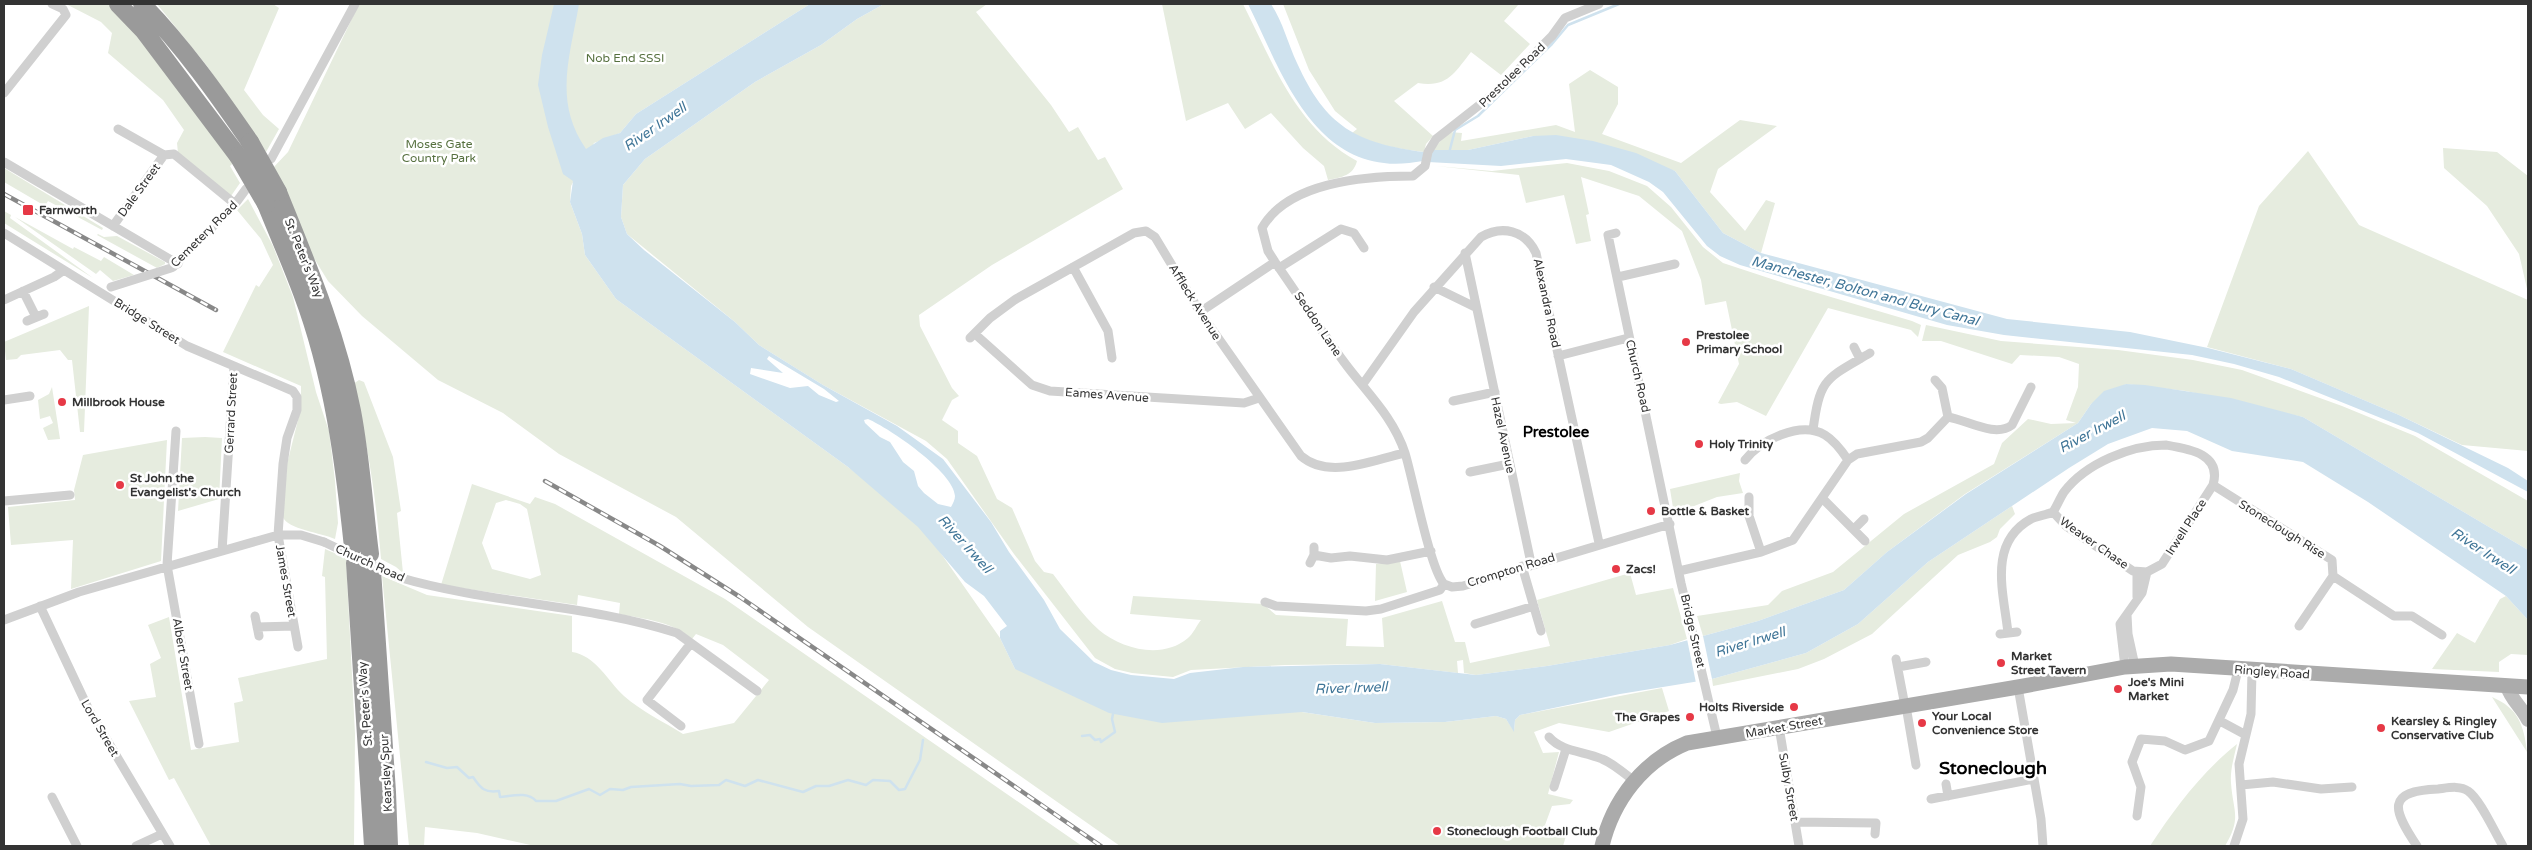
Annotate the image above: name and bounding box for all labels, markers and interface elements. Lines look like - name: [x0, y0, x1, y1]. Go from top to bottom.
- street label: Prestolee Road: [1476, 40, 1548, 110]
- park label: Nob End SSSI: [586, 51, 664, 65]
- water label: River Irwell: [620, 98, 691, 155]
- park label: Moses Gate Country Park: [402, 137, 477, 165]
- street label: Dale Street: [115, 160, 163, 220]
- street label: Cemetery Road: [168, 198, 240, 270]
- marker: Farnworth: [21, 203, 35, 217]
- place label: Farnworth: [39, 203, 97, 217]
- street label: St. Peter's Way: [282, 216, 327, 300]
- water label: Manchester, Bolton and Bury Canal: [1750, 252, 1982, 330]
- street label: Alexandra Road: [1531, 257, 1563, 349]
- street label: Affleck Avenue: [1166, 261, 1224, 343]
- street label: Seddon Lane: [1291, 289, 1345, 359]
- street label: Bridge Street: [111, 295, 183, 347]
- place label: Prestolee Primary School: [1696, 328, 1782, 357]
- marker: Prestolee Primary School: [1680, 336, 1692, 348]
- street label: Church Road: [1623, 338, 1653, 414]
- street label: Gerrard Street: [222, 372, 240, 454]
- street label: Eames Avenue: [1065, 385, 1150, 405]
- place label: Millbrook House: [72, 395, 165, 409]
- marker: Millbrook House: [56, 396, 68, 408]
- street label: Hazel Avenue: [1488, 396, 1518, 475]
- water label: River Irwell: [2056, 407, 2129, 457]
- district label: Prestolee: [1523, 423, 1590, 441]
- place label: Holy Trinity: [1709, 437, 1774, 452]
- marker: Holy Trinity: [1693, 438, 1705, 450]
- place label: St John the Evangelist's Church: [130, 471, 241, 500]
- marker: St John the Evangelist's Church: [114, 479, 126, 491]
- street label: Irwell Place: [2163, 496, 2209, 558]
- street label: Stoneclough Rise: [2236, 497, 2328, 561]
- place label: Bottle & Basket: [1661, 504, 1750, 518]
- marker: Bottle & Basket: [1645, 505, 1657, 517]
- water label: River Irwell: [934, 511, 997, 578]
- street label: Weaver Chase: [2057, 514, 2131, 572]
- water label: River Irwell: [2448, 524, 2519, 579]
- street label: Church Road: [333, 541, 407, 585]
- street label: James Street: [273, 544, 299, 619]
- street label: Crompton Road: [1465, 550, 1557, 590]
- place label: Zacs!: [1626, 562, 1656, 576]
- marker: Zacs!: [1610, 563, 1622, 575]
- street label: Bridge Street: [1678, 593, 1708, 670]
- street label: Albert Street: [170, 617, 196, 691]
- water label: River Irwell: [1713, 623, 1789, 661]
- place label: Market Street Tavern: [2011, 649, 2086, 677]
- marker: Market Street Tavern: [1995, 657, 2007, 669]
- street label: St. Peter's Way: [355, 661, 375, 747]
- street label: Ringley Road: [2234, 662, 2310, 682]
- place label: Joe's Mini Market: [2127, 675, 2184, 703]
- water label: River Irwell: [1314, 678, 1389, 698]
- marker: Joe's Mini Market: [2112, 683, 2124, 695]
- street label: Lord Street: [78, 697, 122, 759]
- place label: Holts Riverside: [1699, 700, 1784, 714]
- marker: Holts Riverside: [1788, 701, 1800, 713]
- place label: Your Local Convenience Store: [1932, 709, 2039, 737]
- place label: The Grapes: [1614, 710, 1680, 725]
- marker: The Grapes: [1684, 711, 1696, 723]
- street label: Market Street: [1744, 713, 1824, 741]
- place label: Kearsley & Ringley Conservative Club: [2391, 714, 2497, 742]
- marker: Your Local Convenience Store: [1916, 717, 1928, 729]
- marker: Kearsley & Ringley Conservative Club: [2375, 722, 2387, 734]
- street label: Kearsley Spur: [377, 733, 395, 812]
- street label: Sulby Street: [1776, 752, 1802, 823]
- district label: Stoneclough: [1939, 757, 2047, 779]
- place label: Stoneclough Football Club: [1447, 824, 1598, 839]
- marker: Stoneclough Football Club: [1431, 825, 1443, 837]

